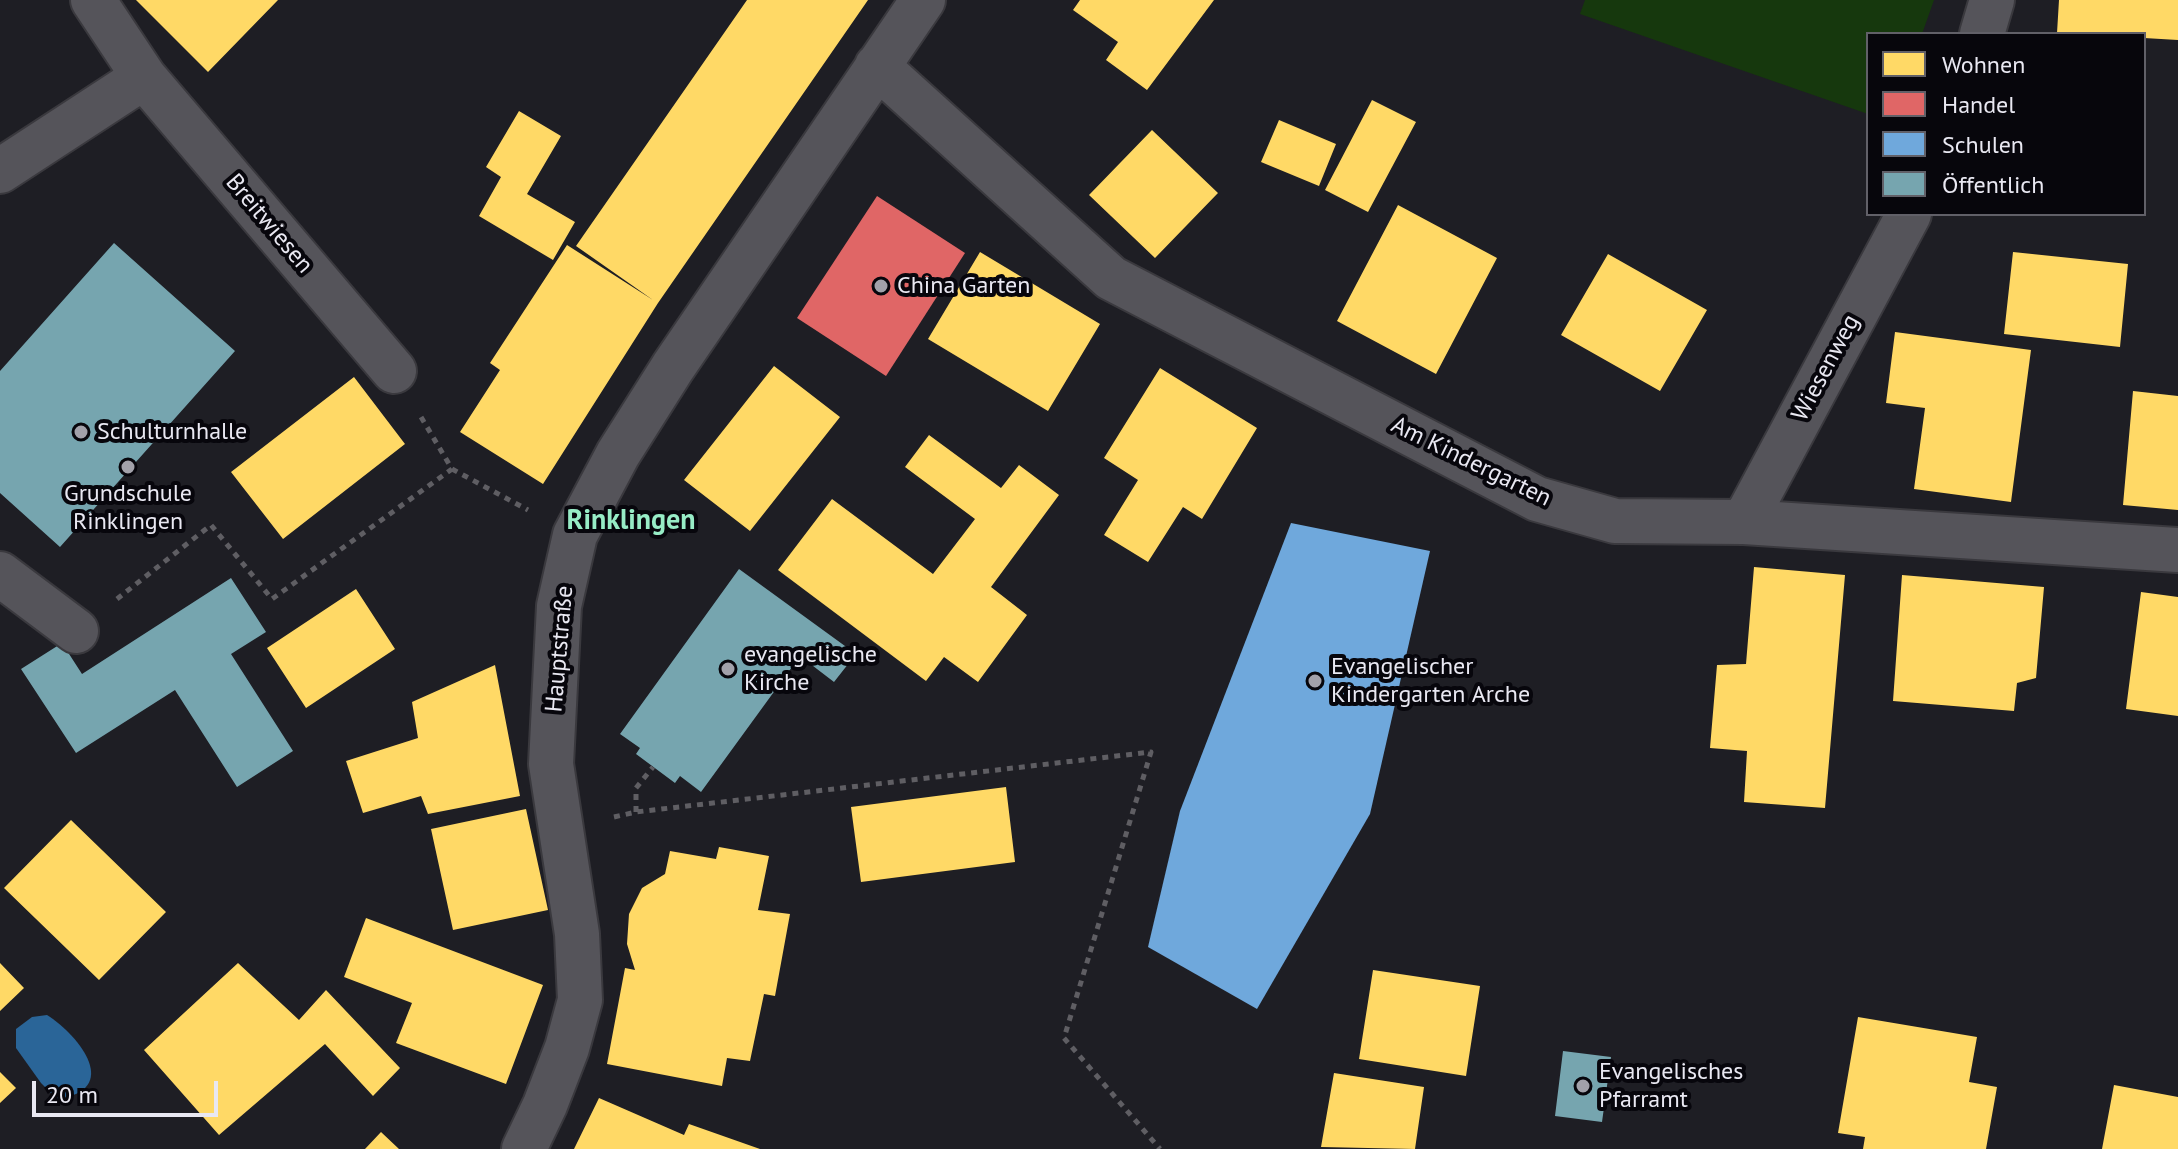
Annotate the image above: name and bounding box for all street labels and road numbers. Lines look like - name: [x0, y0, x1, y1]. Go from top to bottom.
- street label: Breitwiesen: [219, 169, 319, 279]
- street label: Wiesenweg: [1786, 310, 1866, 426]
- street label: Am Kindergarten: [1386, 411, 1556, 513]
- street label: Hauptstraße: [540, 585, 580, 713]

